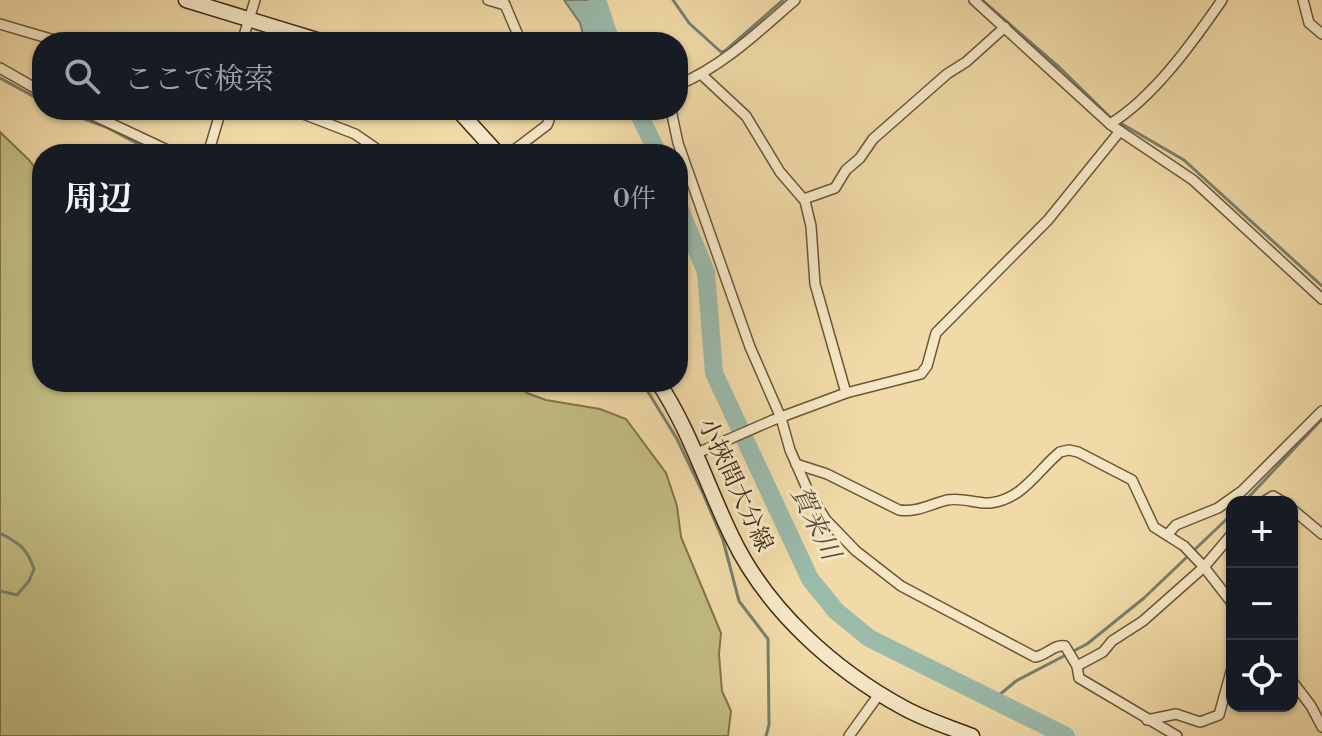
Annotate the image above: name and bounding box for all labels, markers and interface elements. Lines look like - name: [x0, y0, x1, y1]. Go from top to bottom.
- search box: [32, 32, 688, 120]
- icon: search: [60, 54, 104, 98]
- text: ここで検索: [124, 61, 274, 99]
- text: 周辺: [64, 179, 132, 221]
- text: 0件: [613, 183, 656, 215]
- street label: 小挾間大分線: [691, 413, 779, 557]
- water label: 賀来川: [784, 481, 848, 568]
- map controls: [1226, 496, 1298, 712]
- button: +: [1226, 496, 1298, 568]
- button: −: [1226, 568, 1298, 640]
- button: locate: [1226, 640, 1298, 712]

